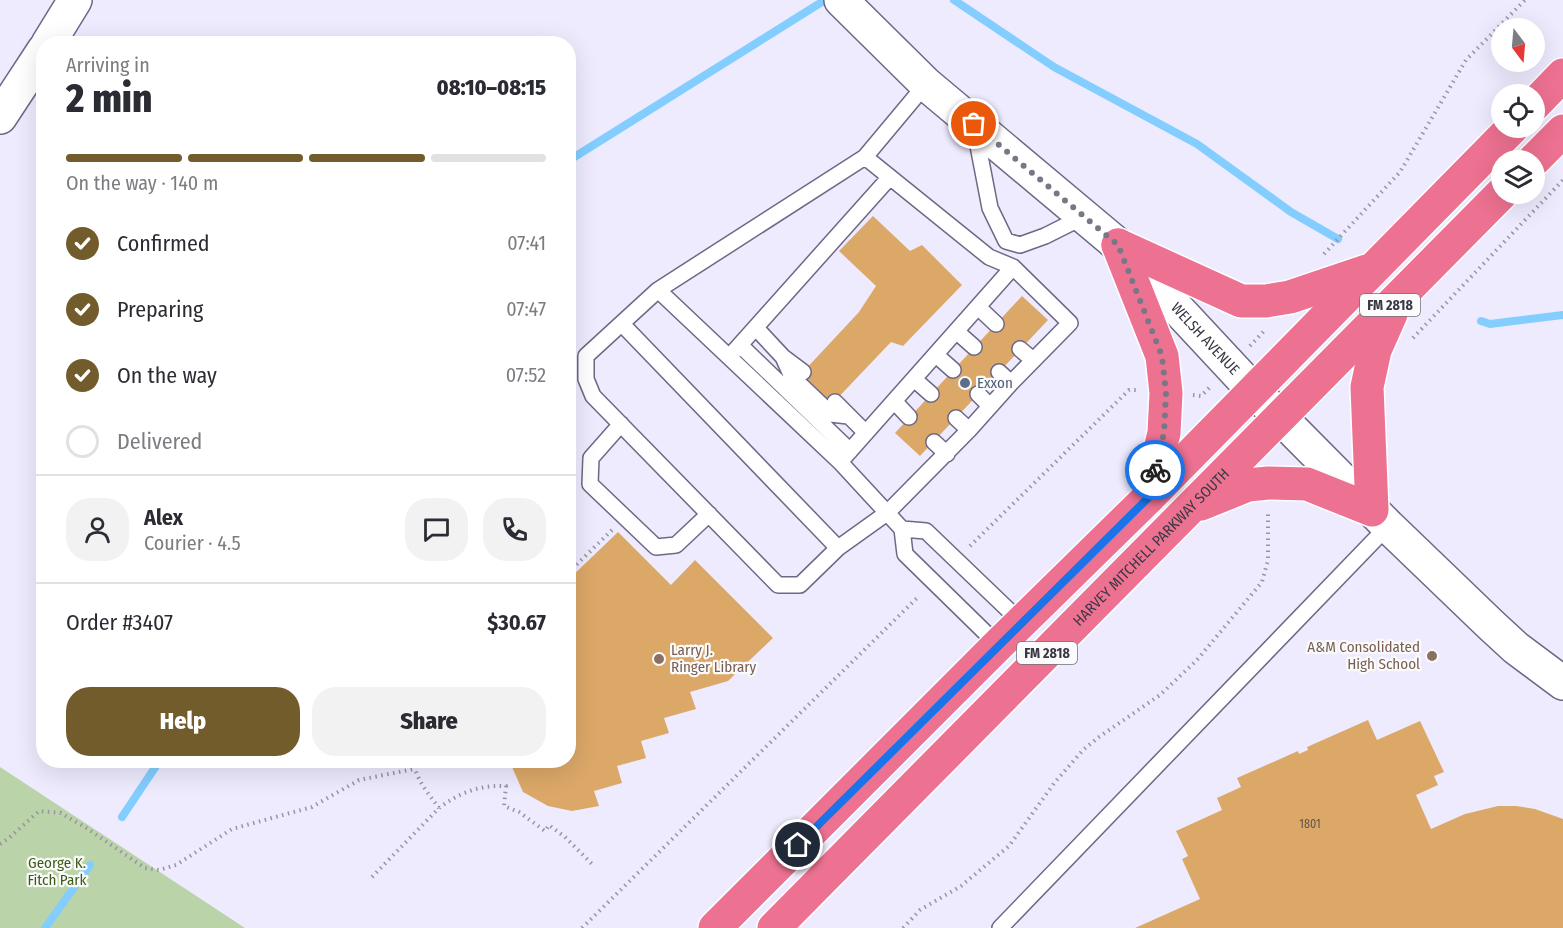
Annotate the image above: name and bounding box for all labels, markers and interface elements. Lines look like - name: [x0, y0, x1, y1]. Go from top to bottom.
- north arrow: [1491, 18, 1545, 72]
- map controls: [1491, 18, 1545, 204]
- text: Arriving in: [66, 53, 150, 77]
- text: 08:10–08:15: [437, 74, 546, 101]
- text: 2 min: [66, 76, 152, 122]
- button: locate: [1491, 84, 1545, 138]
- pin: [948, 98, 999, 149]
- icon: bag: [957, 107, 990, 140]
- button: layers: [1491, 150, 1545, 204]
- text: On the way · 140 m: [66, 171, 218, 195]
- icon: check: [66, 227, 99, 260]
- text: Confirmed: [117, 230, 210, 257]
- text: 07:41: [507, 231, 546, 255]
- icon: check: [66, 293, 99, 326]
- road number: FM 2818: [1360, 294, 1420, 316]
- text: Preparing: [117, 296, 203, 323]
- text: 07:47: [506, 297, 546, 321]
- street label: WELSH AVENUE: [1167, 299, 1243, 378]
- icon: check: [66, 359, 99, 392]
- text: On the way: [117, 362, 217, 389]
- text: 07:52: [506, 363, 546, 387]
- place label: Exxon: [977, 374, 1013, 392]
- marker: Exxon: [958, 376, 972, 390]
- text: Delivered: [117, 428, 202, 455]
- courier: [1125, 440, 1185, 500]
- icon: bike: [1139, 454, 1172, 487]
- street label: HARVEY MITCHELL PARKWAY SOUTH: [1069, 465, 1233, 630]
- button: person: [66, 498, 129, 561]
- button: chat: [405, 498, 468, 561]
- button: phone: [483, 498, 546, 561]
- text: Alex: [144, 504, 183, 531]
- text: Courier · 4.5: [144, 531, 241, 555]
- text: Order #3407: [66, 609, 173, 636]
- text: $30.67: [487, 609, 546, 636]
- place label: A&M Consolidated High School: [1307, 638, 1420, 673]
- place label: Larry J. Ringer Library: [671, 641, 757, 676]
- road number: FM 2818: [1017, 642, 1077, 664]
- marker: A&M Consolidated High School: [1425, 649, 1439, 663]
- marker: Larry J. Ringer Library: [652, 652, 666, 666]
- button: Help: [66, 687, 300, 756]
- button: Share: [312, 687, 546, 756]
- house number: 1801: [1299, 817, 1321, 831]
- pin: [772, 819, 823, 870]
- icon: home: [781, 828, 814, 861]
- park label: George K. Fitch Park: [27, 854, 87, 889]

